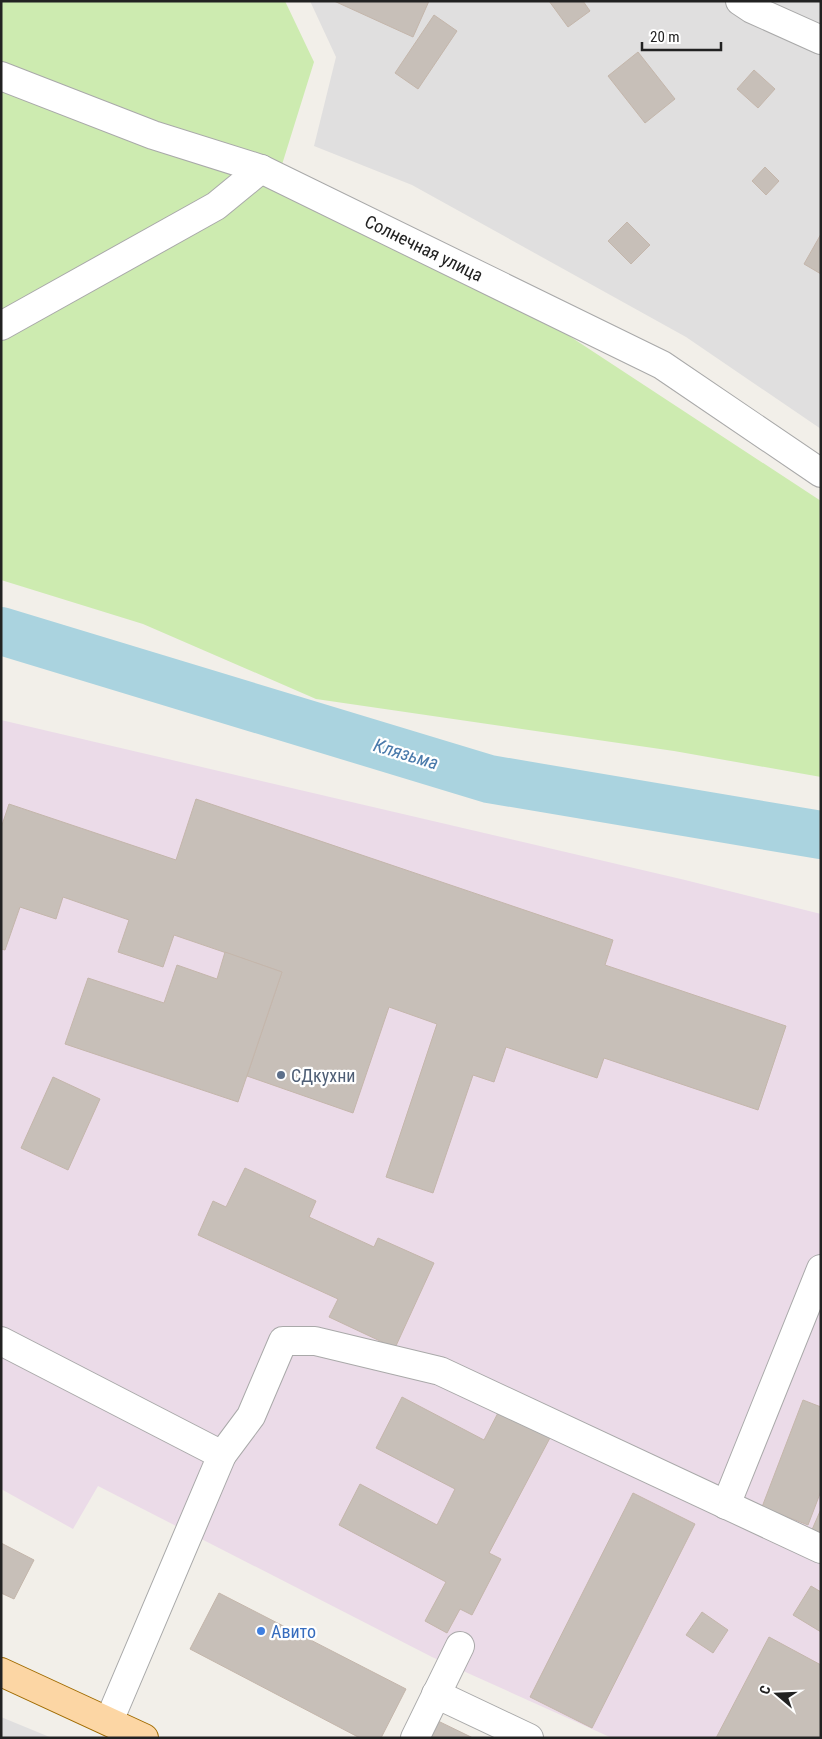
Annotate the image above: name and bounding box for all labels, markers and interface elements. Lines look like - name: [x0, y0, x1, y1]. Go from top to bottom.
- scale bar: [642, 20, 721, 52]
- text: 20 m: [650, 28, 680, 46]
- street label: Солнечная улица: [362, 210, 486, 286]
- water label: Клязьма: [371, 733, 441, 775]
- place label: СДкухни: [291, 1065, 355, 1086]
- marker: СДкухни: [275, 1069, 287, 1081]
- place label: Авито: [271, 1621, 316, 1642]
- marker: Авито: [255, 1625, 267, 1637]
- north arrow: [752, 1669, 802, 1719]
- text: С: [756, 1683, 774, 1696]

